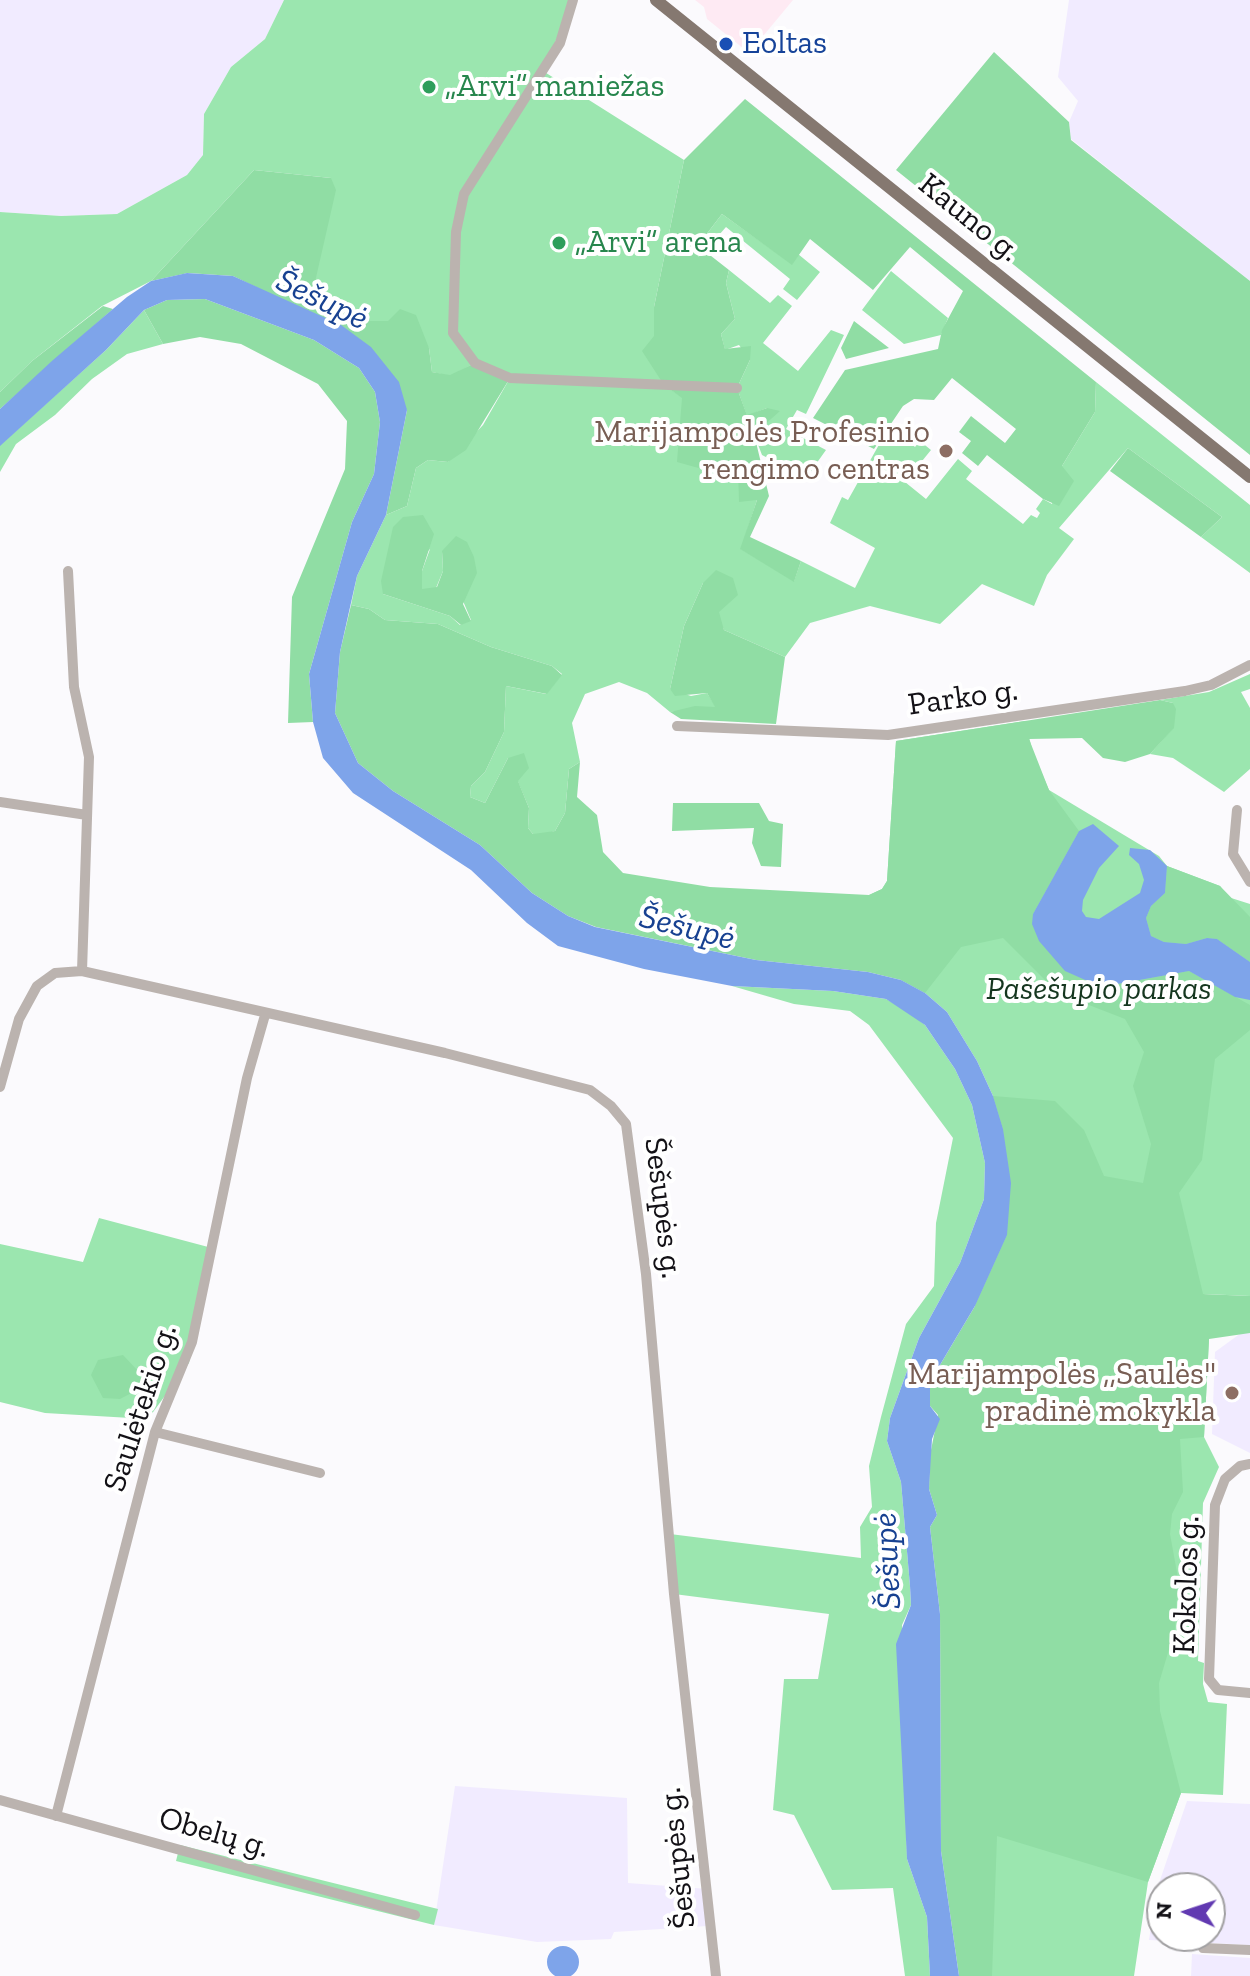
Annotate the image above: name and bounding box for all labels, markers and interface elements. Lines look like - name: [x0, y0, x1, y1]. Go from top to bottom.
- place label: Eoltas: [742, 25, 827, 63]
- marker: Eoltas: [717, 35, 735, 53]
- place label: „Arvi“ maniežas: [445, 68, 665, 106]
- marker: „Arvi“ maniežas: [420, 78, 438, 96]
- street label: Kauno g.: [910, 165, 1028, 271]
- place label: „Arvi“ arena: [575, 224, 743, 262]
- marker: „Arvi“ arena: [550, 234, 568, 252]
- water label: Šešupė: [269, 260, 375, 340]
- place label: Marijampolės Profesinio rengimo centras: [594, 414, 930, 489]
- marker: Marijampolės Profesinio rengimo centras: [937, 442, 955, 460]
- street label: Parko g.: [906, 671, 1020, 725]
- water label: Šešupė: [635, 896, 739, 960]
- park label: Pašešupio parkas: [986, 971, 1212, 1009]
- street label: Šešupės g.: [635, 1135, 691, 1281]
- street label: Saulėtekio g.: [96, 1319, 186, 1497]
- place label: Marijampolės ,,Saulės" pradinė mokykla: [907, 1356, 1216, 1431]
- marker: Marijampolės ,,Saulės" pradinė mokykla: [1223, 1384, 1241, 1402]
- water label: Šešupė: [865, 1511, 911, 1611]
- street label: Kokolos g.: [1165, 1515, 1209, 1655]
- street label: Šešupės g.: [651, 1786, 705, 1930]
- street label: Obelų g.: [154, 1799, 274, 1867]
- north arrow: [1146, 1872, 1226, 1952]
- text: N: [1150, 1902, 1177, 1920]

